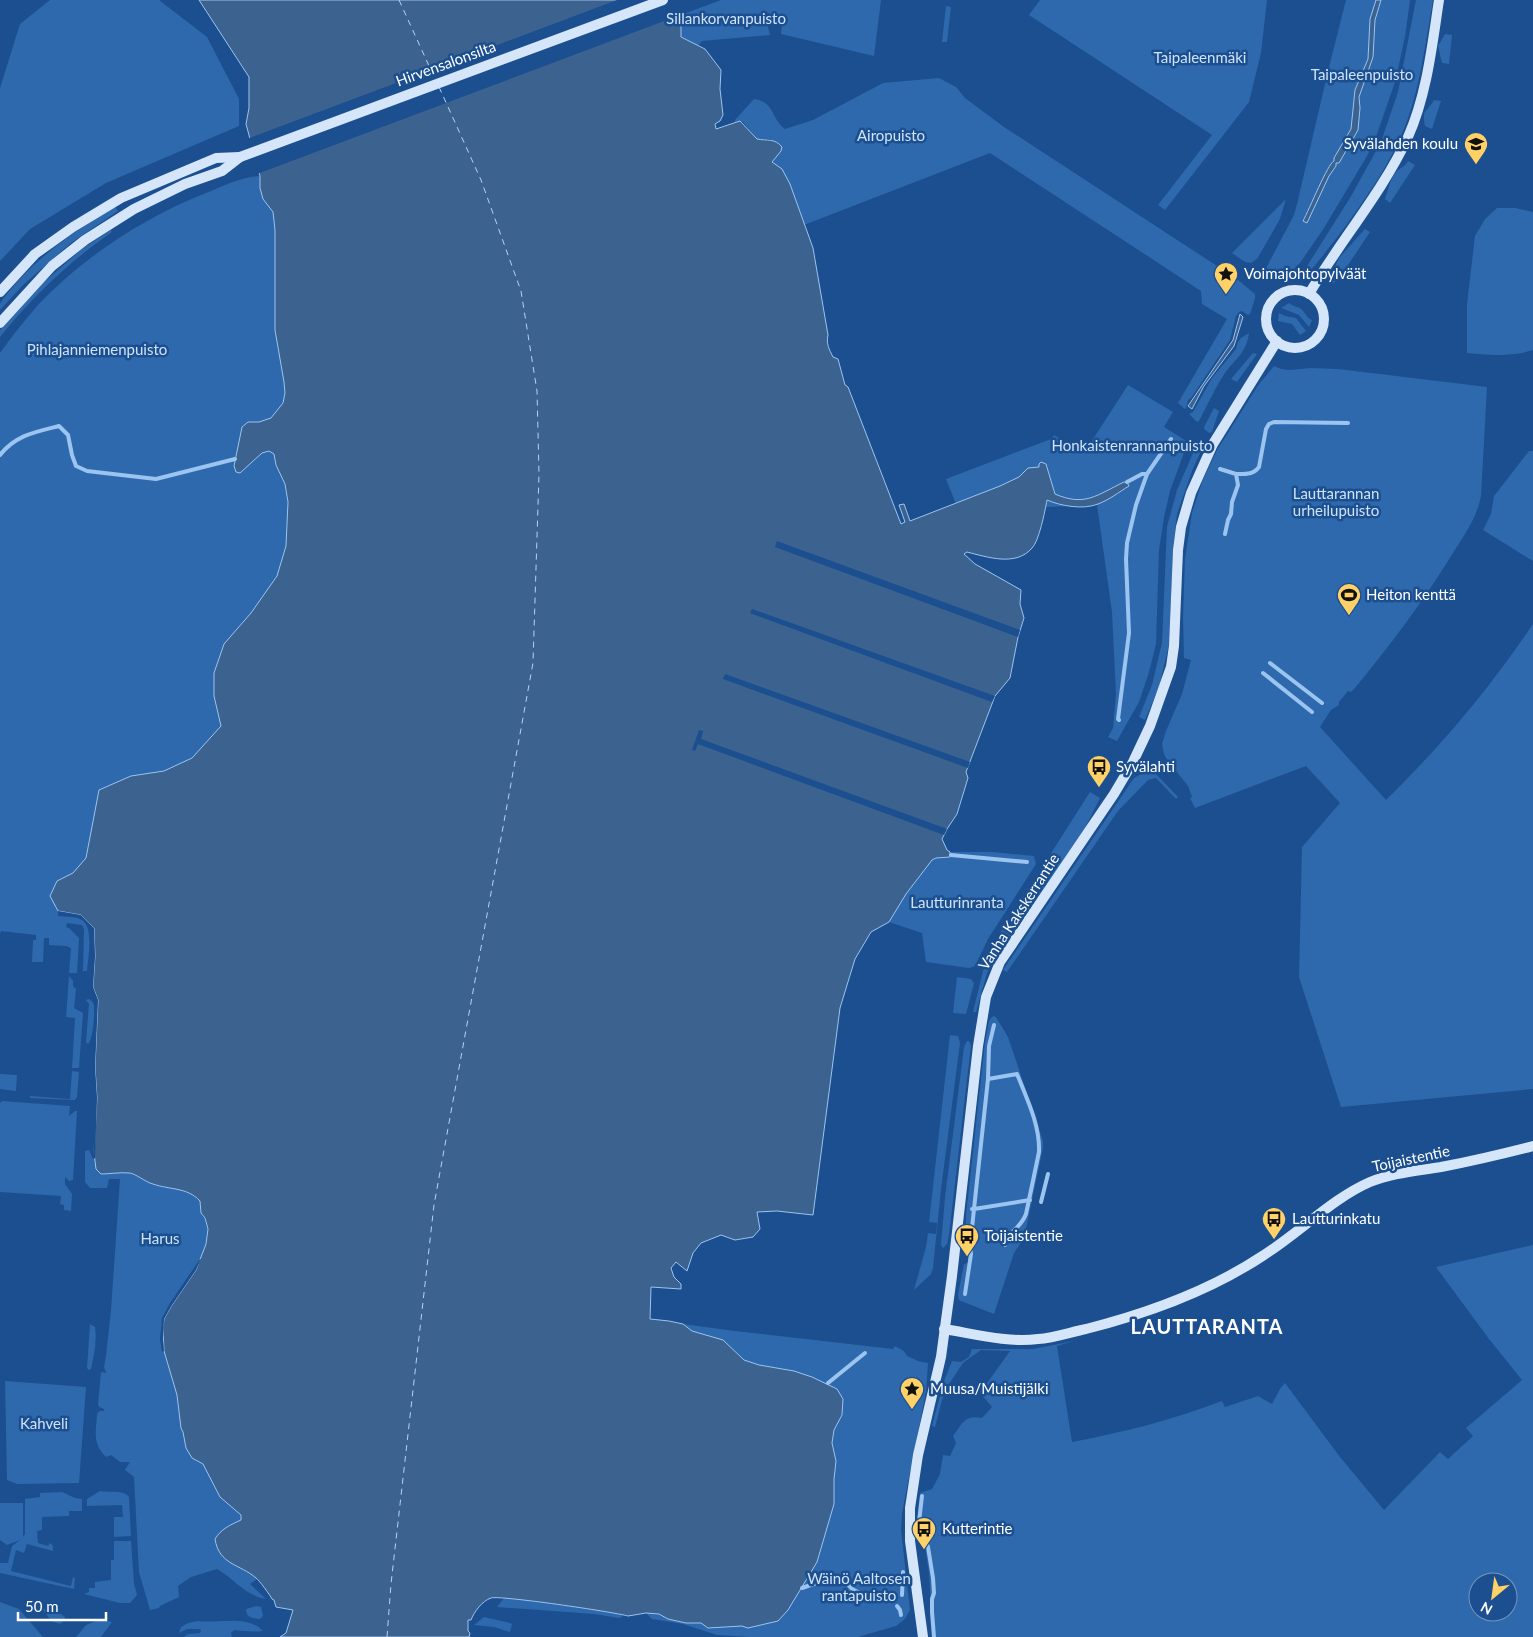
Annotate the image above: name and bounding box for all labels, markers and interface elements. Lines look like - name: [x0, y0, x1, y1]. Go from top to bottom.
- park label: Sillankorvanpuisto: [666, 9, 786, 27]
- street label: Hirvensalonsilta: [393, 37, 498, 89]
- park label: Taipaleenmäki: [1154, 48, 1246, 66]
- park label: Taipaleenpuisto: [1311, 65, 1413, 83]
- park label: Airopuisto: [857, 126, 925, 144]
- school or university icon: Syvälahden koulu: [1463, 131, 1489, 165]
- place label: Syvälahden koulu: [1344, 134, 1458, 152]
- place icon: Voimajohtopylväät: [1213, 261, 1239, 295]
- place label: Voimajohtopylväät: [1244, 264, 1367, 282]
- park label: Pihlajanniemenpuisto: [27, 340, 167, 358]
- park label: Honkaistenrannanpuisto: [1052, 436, 1212, 454]
- park label: Lauttarannan urheilupuisto: [1293, 484, 1379, 519]
- sports icon: Heiton kenttä: [1336, 582, 1362, 616]
- place label: Heiton kenttä: [1366, 585, 1456, 603]
- bus stop icon: Syvälahti: [1086, 754, 1112, 788]
- place label: Syvälahti: [1116, 757, 1175, 775]
- street label: Vanha Kakskerrantie: [974, 850, 1062, 973]
- park label: Lautturinranta: [910, 893, 1004, 911]
- street label: Toijaistentie: [1370, 1141, 1451, 1175]
- bus stop icon: Lautturinkatu: [1261, 1206, 1287, 1240]
- place label: Lautturinkatu: [1292, 1209, 1380, 1227]
- bus stop icon: Toijaistentie: [954, 1223, 980, 1257]
- place label: Toijaistentie: [984, 1226, 1063, 1244]
- park label: Harus: [141, 1229, 180, 1247]
- district label: LAUTTARANTA: [1131, 1314, 1283, 1338]
- place icon: Muusa/Muistijälki: [899, 1376, 925, 1410]
- place label: Muusa/Muistijälki: [930, 1379, 1049, 1397]
- park label: Kahveli: [20, 1414, 68, 1432]
- bus stop icon: Kutterintie: [911, 1516, 937, 1550]
- place label: Kutterintie: [942, 1519, 1013, 1537]
- park label: Wäinö Aaltosen rantapuisto: [807, 1569, 911, 1604]
- north arrow: [1468, 1572, 1518, 1622]
- scale bar: [18, 1590, 105, 1622]
- text: 50 m: [25, 1597, 59, 1615]
- text: N: [1478, 1599, 1495, 1619]

